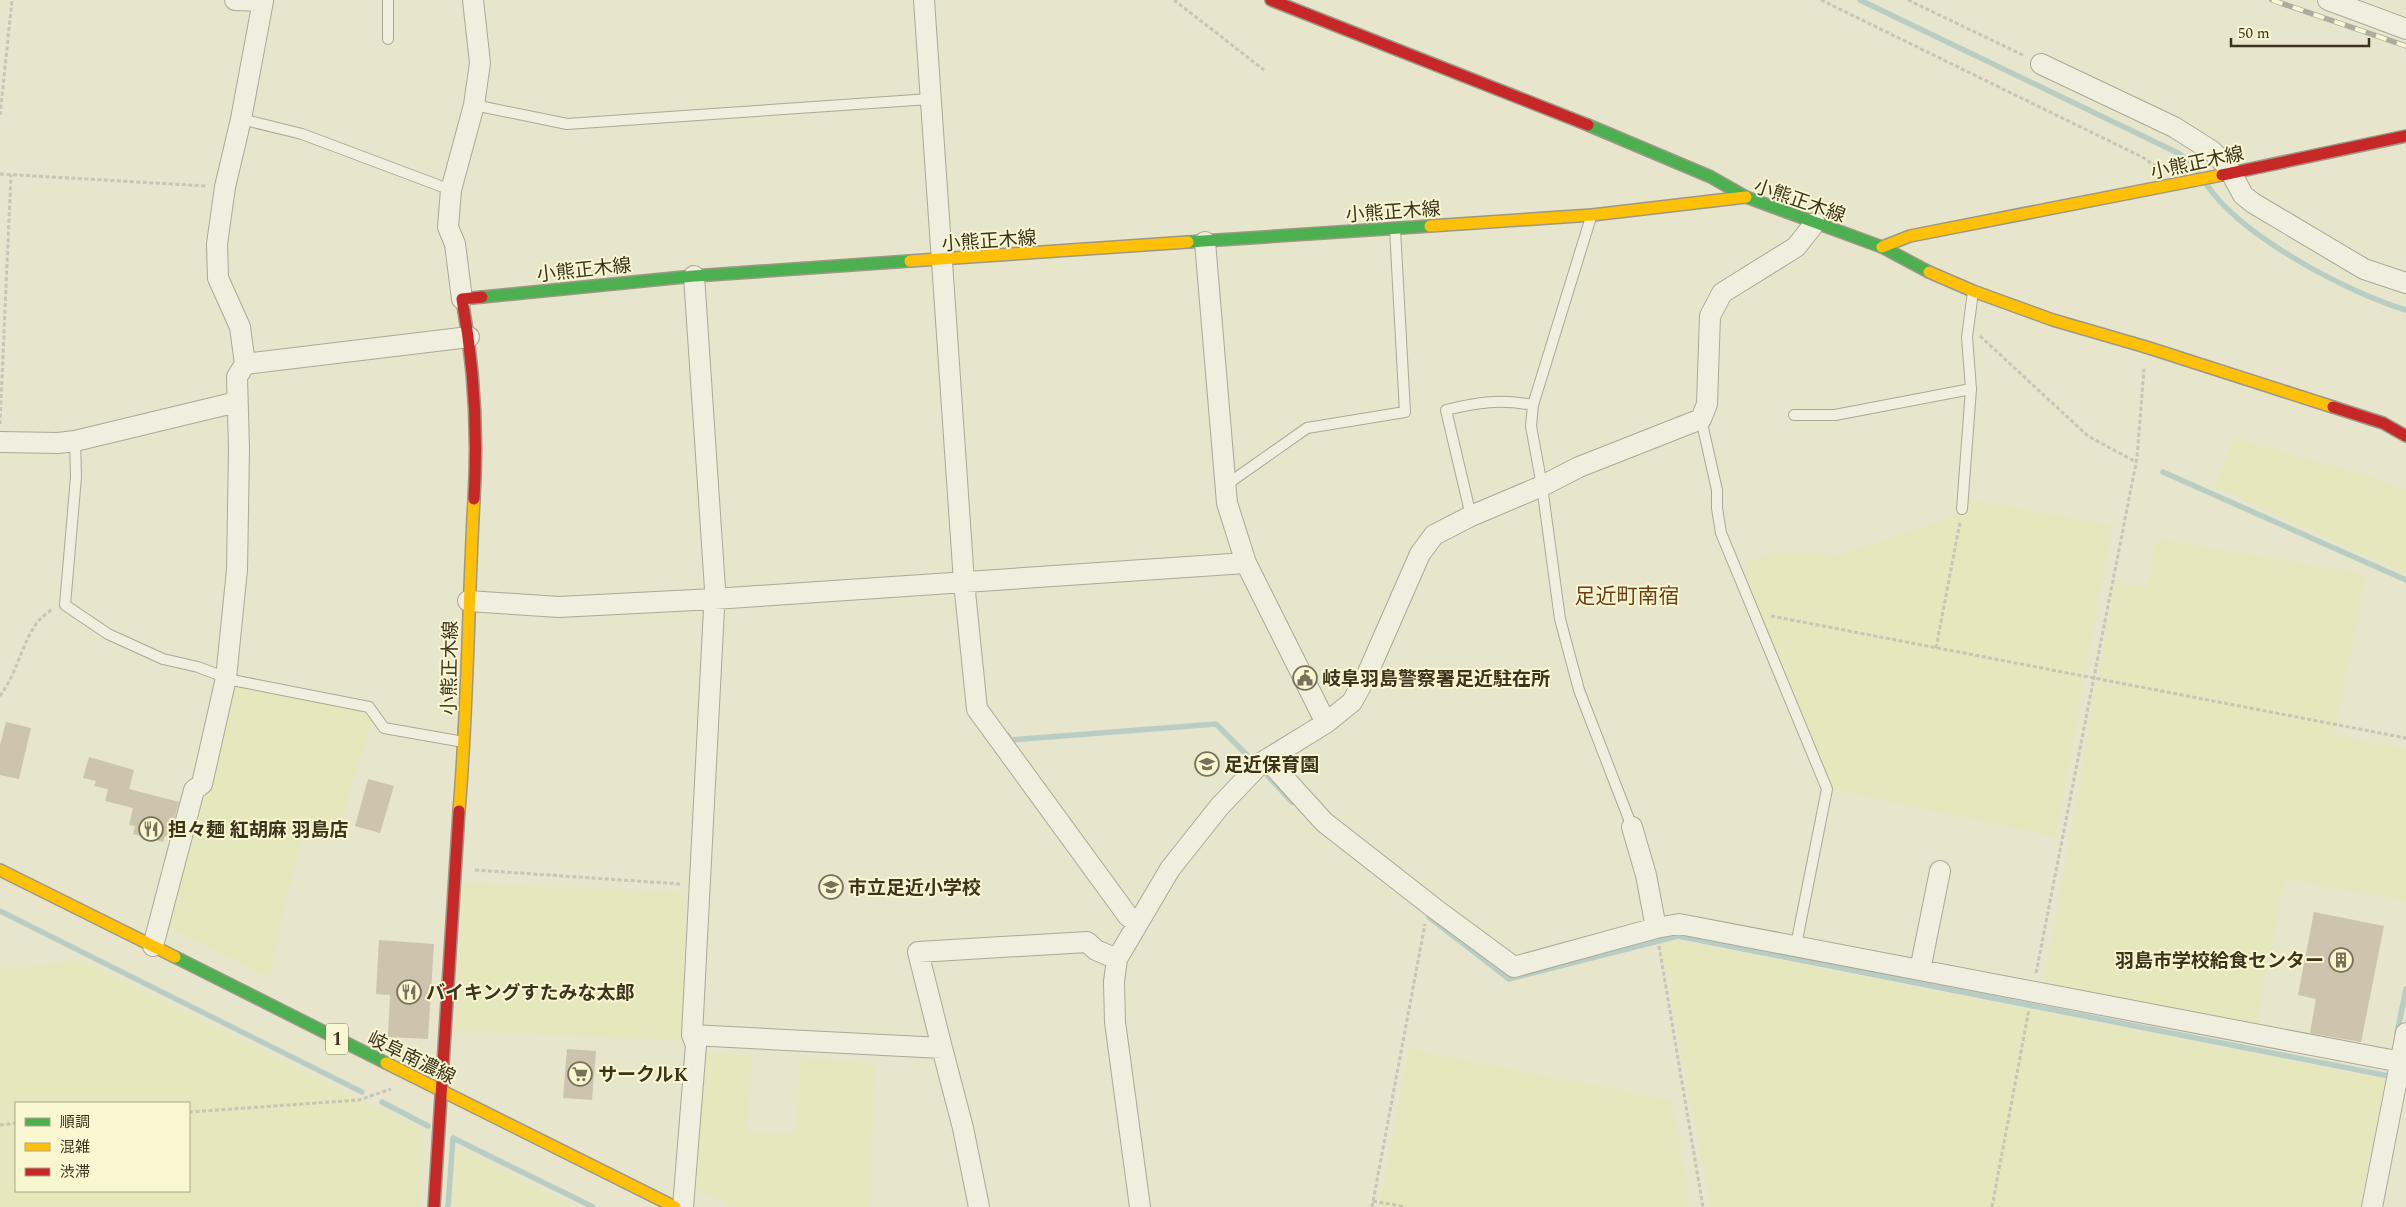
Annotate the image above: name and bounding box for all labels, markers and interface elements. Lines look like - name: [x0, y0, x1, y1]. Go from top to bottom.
- scale bar: [2231, 15, 2368, 47]
- text: 50 m: [2238, 22, 2270, 45]
- street label: 小熊正木線: [2148, 139, 2247, 188]
- street label: 小熊正木線: [1750, 172, 1849, 231]
- street label: 小熊正木線: [1345, 195, 1442, 230]
- street label: 小熊正木線: [941, 224, 1038, 259]
- street label: 小熊正木線: [535, 251, 633, 290]
- district label: 足近町南宿: [1575, 581, 1680, 613]
- street label: 小熊正木線: [435, 620, 466, 716]
- public building icon: 岐阜羽島警察署足近駐在所: [1292, 665, 1318, 691]
- place label: 岐阜羽島警察署足近駐在所: [1322, 665, 1550, 694]
- school or university icon: 足近保育園: [1194, 751, 1220, 777]
- place label: 足近保育園: [1224, 751, 1319, 780]
- restaurant icon: 担々麺 紅胡麻 羽島店: [138, 816, 164, 842]
- place label: 担々麺 紅胡麻 羽島店: [168, 816, 349, 845]
- school or university icon: 市立足近小学校: [818, 874, 844, 900]
- place label: 市立足近小学校: [848, 874, 981, 903]
- place label: 羽島市学校給食センター: [2115, 947, 2324, 976]
- building icon: 羽島市学校給食センター: [2328, 947, 2354, 973]
- restaurant icon: バイキングすたみな太郎: [396, 979, 422, 1005]
- place label: バイキングすたみな太郎: [426, 979, 634, 1008]
- road number: 1: [326, 1024, 348, 1054]
- street label: 岐阜南濃線: [362, 1024, 460, 1092]
- supermarket icon: サークルK: [567, 1061, 593, 1087]
- place label: サークルK: [598, 1061, 688, 1090]
- legend: [15, 1102, 190, 1192]
- text: 順調: [60, 1111, 90, 1134]
- text: 混雑: [60, 1136, 90, 1159]
- text: 渋滞: [60, 1161, 90, 1184]

